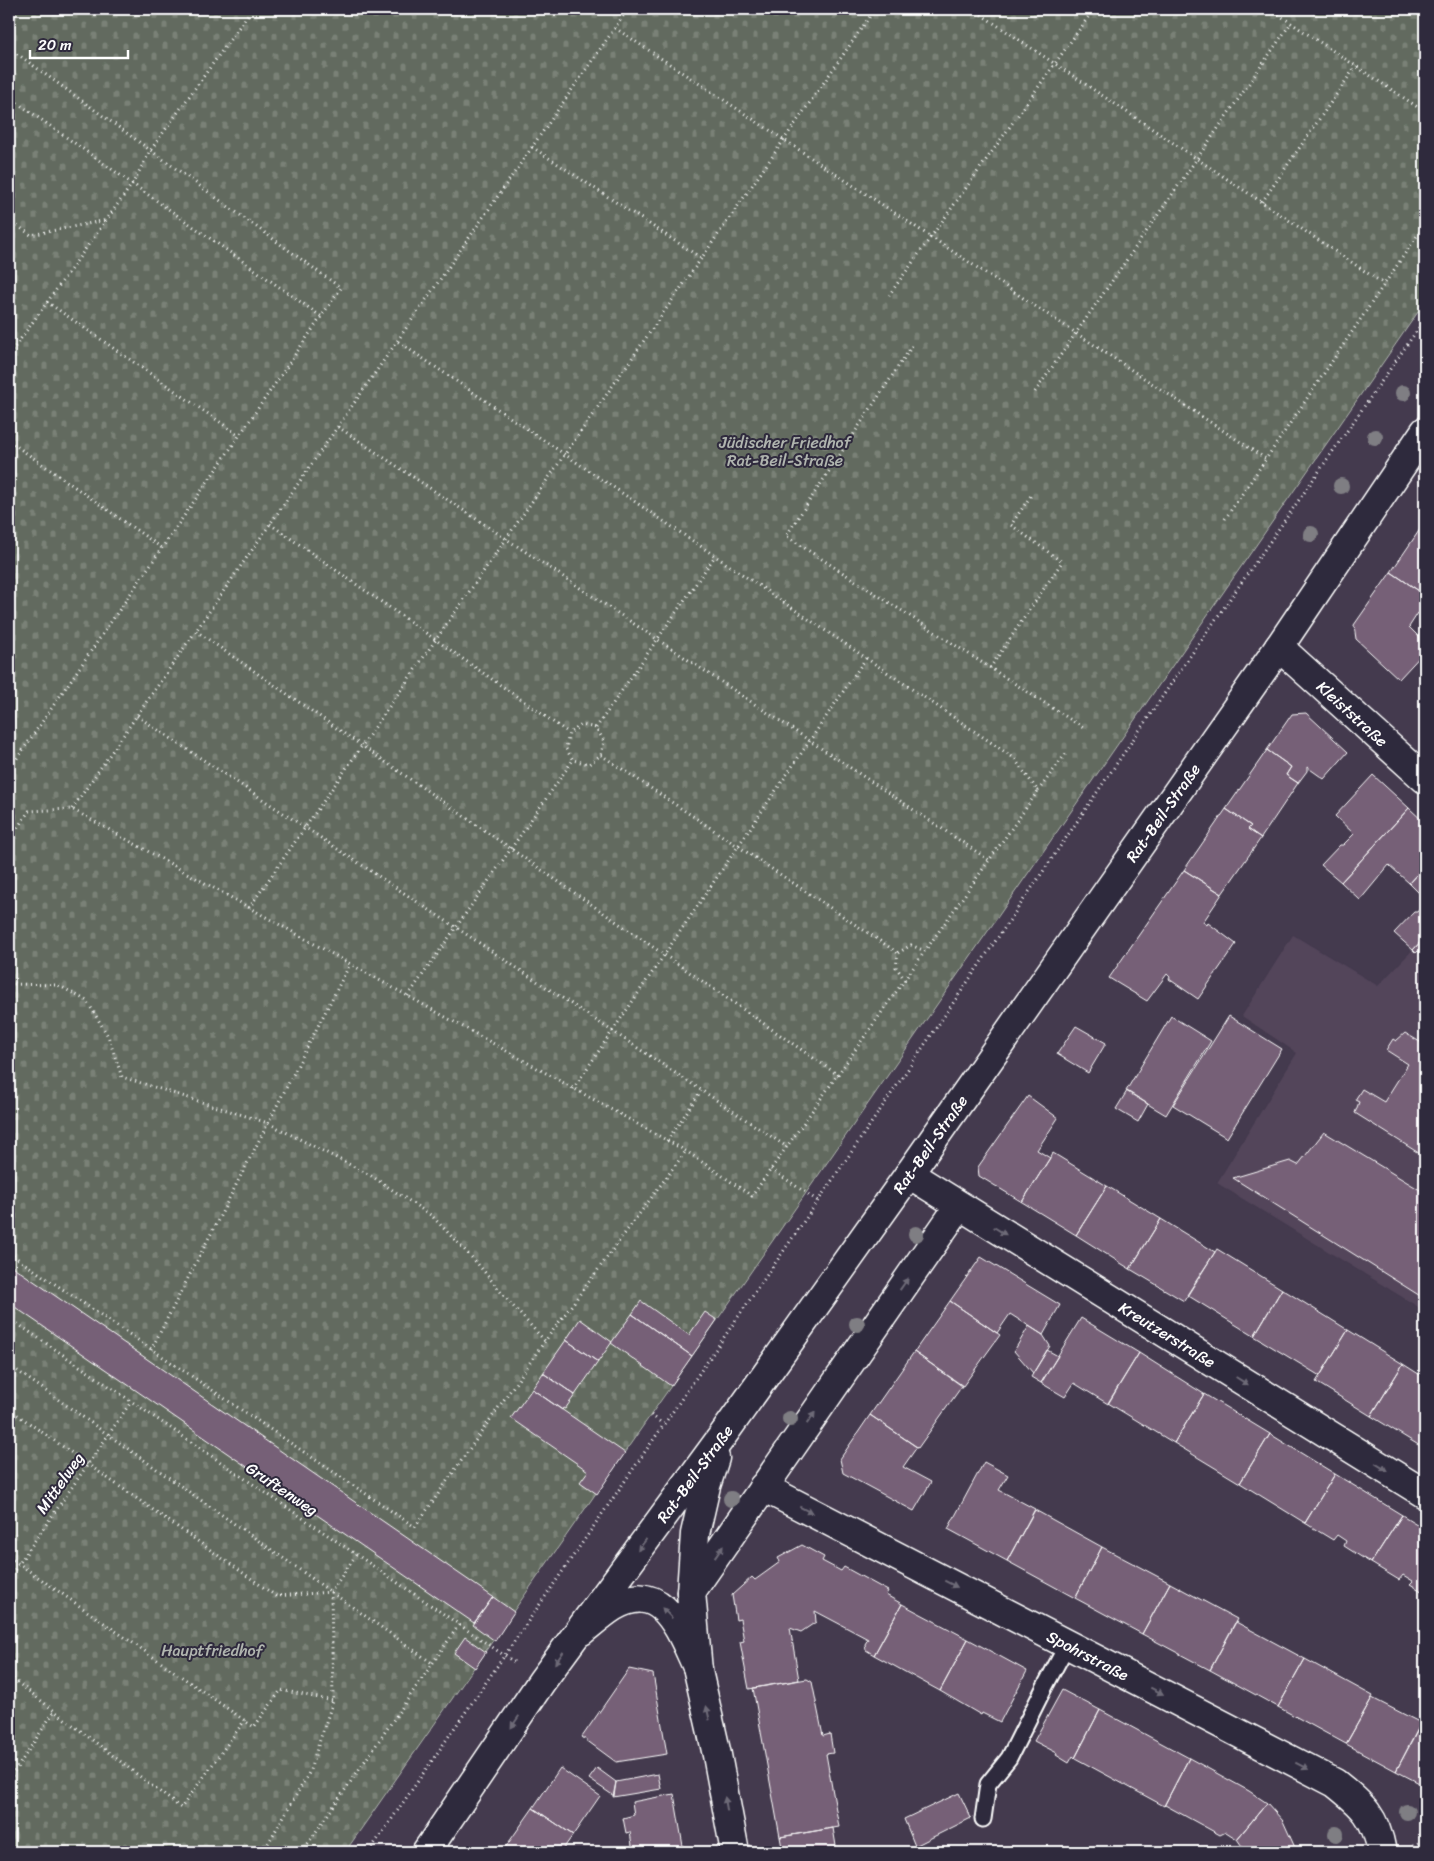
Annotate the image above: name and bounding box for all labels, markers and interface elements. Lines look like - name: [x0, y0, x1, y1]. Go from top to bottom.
- scale bar: [30, 28, 128, 60]
- text: 20 m: [38, 32, 72, 58]
- park label: Jüdischer Friedhof Rat-Beil-Straße: [718, 428, 853, 475]
- street label: Kleiststraße: [1310, 673, 1395, 754]
- street label: Rat-Beil-Straße: [1117, 757, 1208, 869]
- street label: Rat-Beil-Straße: [885, 1088, 975, 1200]
- one-way arrow: [994, 1226, 1007, 1236]
- one-way arrow: [899, 1278, 909, 1291]
- street label: Kreutzerstraße: [1113, 1293, 1222, 1375]
- one-way arrow: [1236, 1376, 1249, 1386]
- one-way arrow: [806, 1411, 816, 1425]
- street label: Rat-Beil-Straße: [648, 1418, 741, 1529]
- street label: Mittelweg: [28, 1446, 92, 1520]
- street label: Gruftenweg: [240, 1454, 324, 1524]
- one-way arrow: [1374, 1462, 1387, 1471]
- one-way arrow: [799, 1506, 814, 1514]
- one-way arrow: [637, 1538, 647, 1552]
- one-way arrow: [714, 1545, 724, 1558]
- one-way arrow: [943, 1580, 958, 1588]
- one-way arrow: [661, 1607, 673, 1619]
- street label: Spohrstraße: [1042, 1622, 1135, 1689]
- park label: Hauptfriedhof: [161, 1636, 265, 1665]
- one-way arrow: [554, 1651, 564, 1665]
- one-way arrow: [1150, 1687, 1164, 1695]
- one-way arrow: [703, 1705, 711, 1721]
- one-way arrow: [510, 1715, 520, 1728]
- one-way arrow: [1294, 1762, 1309, 1770]
- one-way arrow: [721, 1796, 729, 1812]

